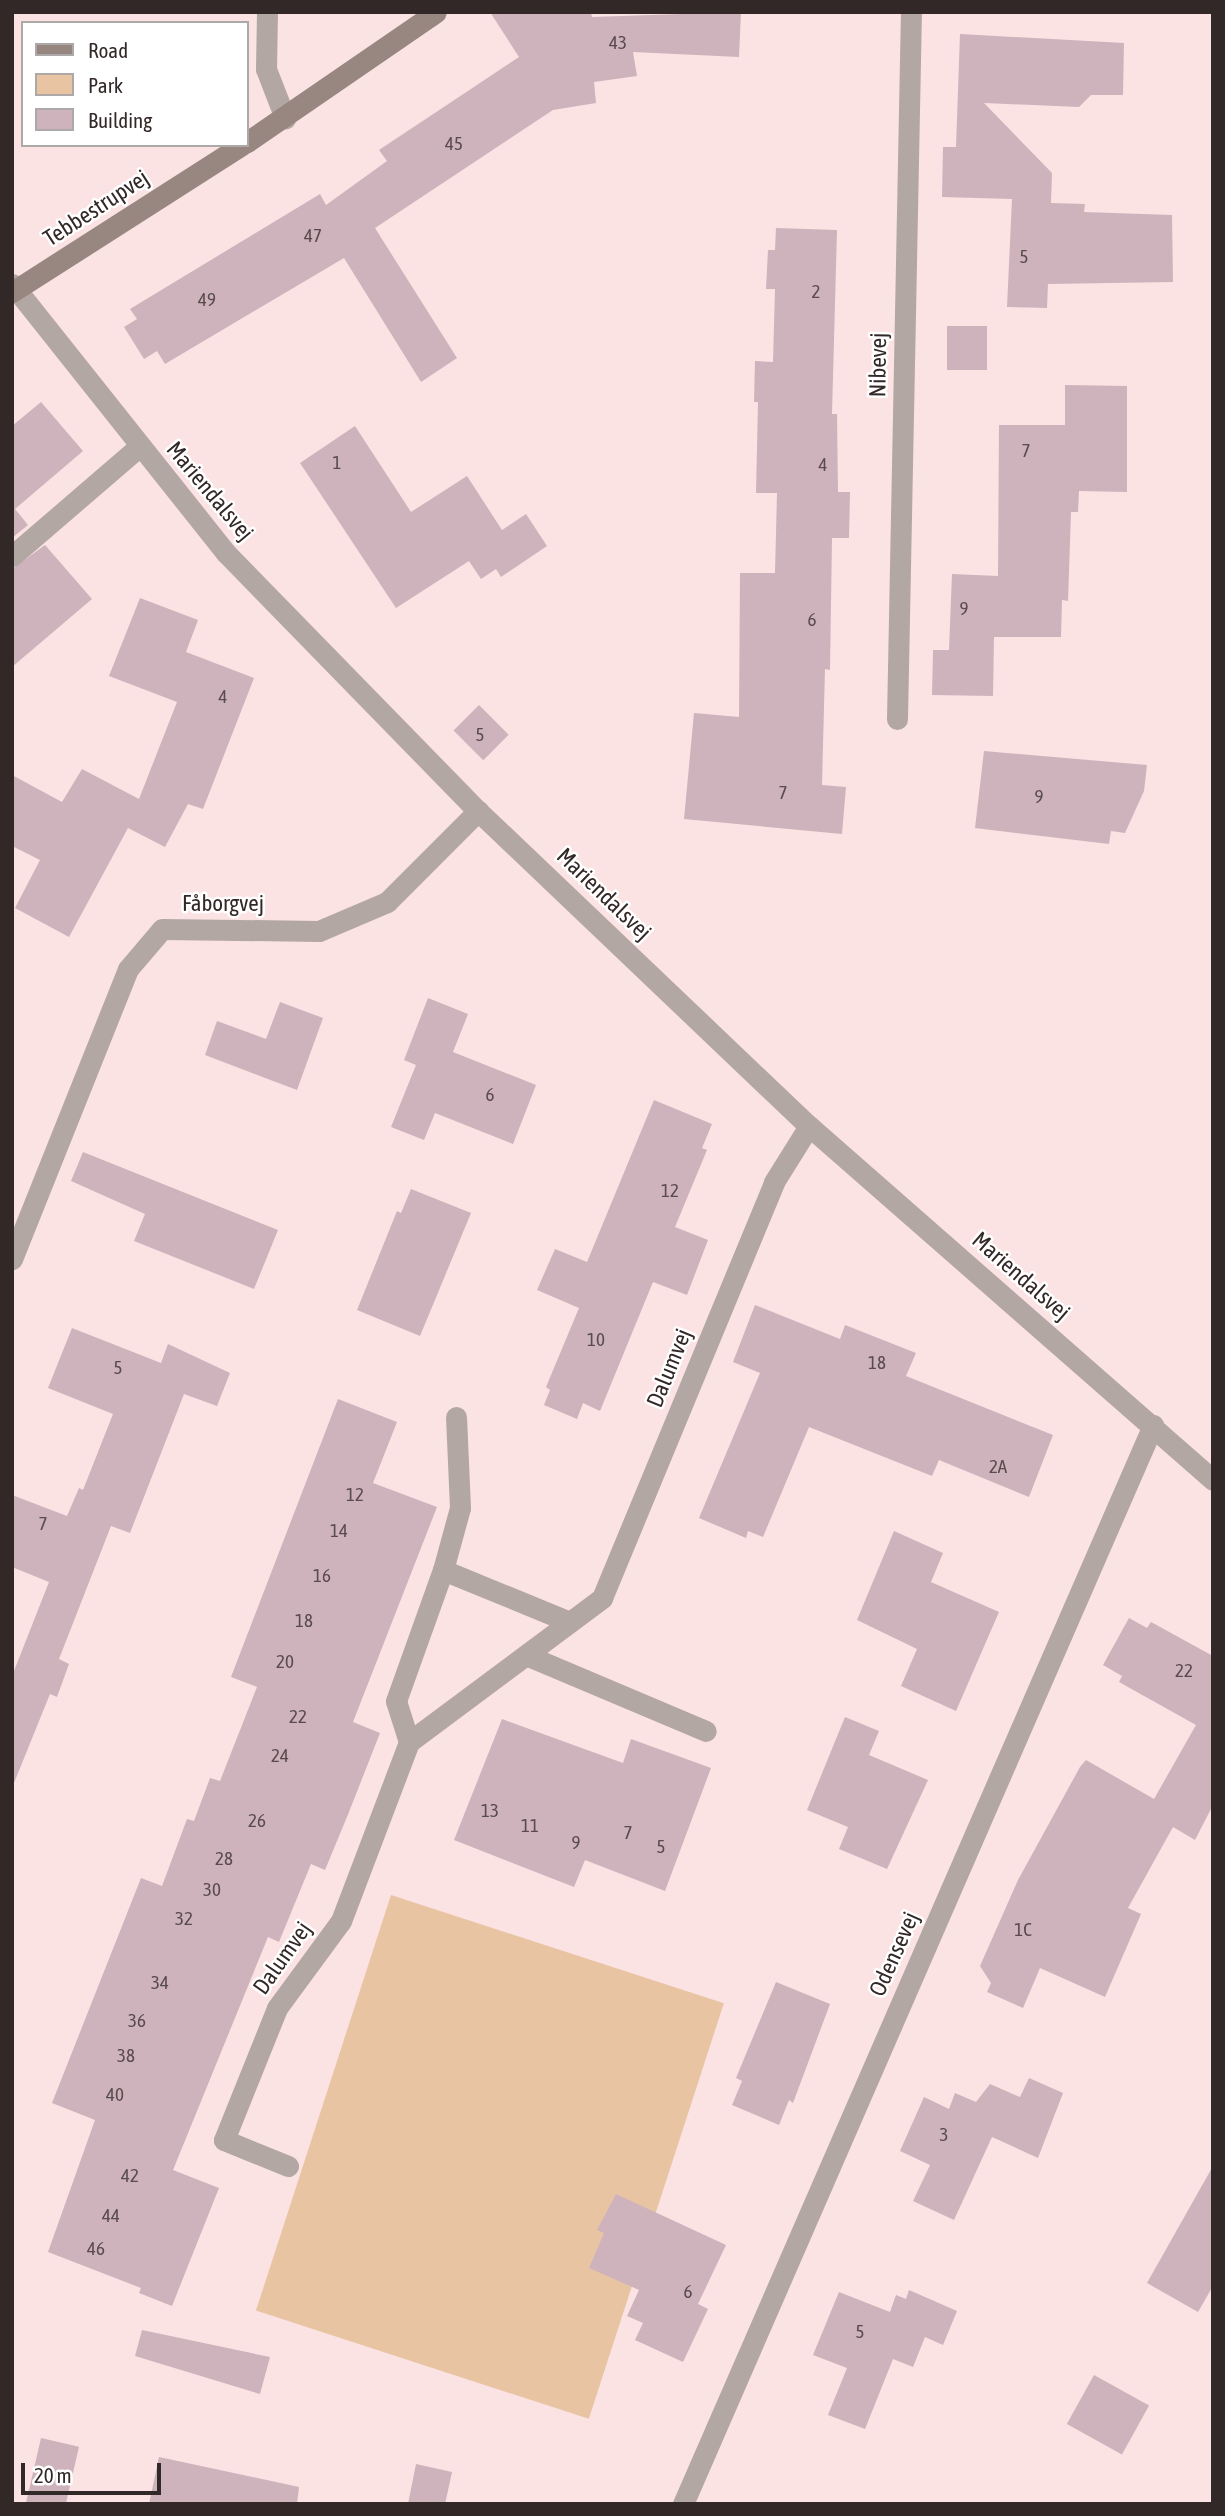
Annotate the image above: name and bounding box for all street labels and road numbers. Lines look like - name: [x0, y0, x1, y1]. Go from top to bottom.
- street label: Tebbestrupvej: [38, 164, 154, 252]
- street label: Nibevej: [864, 332, 892, 398]
- street label: Mariendalsvej: [161, 436, 259, 546]
- street label: Mariendalsvej: [551, 842, 657, 946]
- street label: Fåborgvej: [182, 889, 264, 917]
- street label: Mariendalsvej: [966, 1226, 1076, 1326]
- street label: Dalumvej: [641, 1325, 697, 1411]
- street label: Odensevej: [863, 1908, 925, 2000]
- street label: Dalumvej: [247, 1916, 317, 2000]

